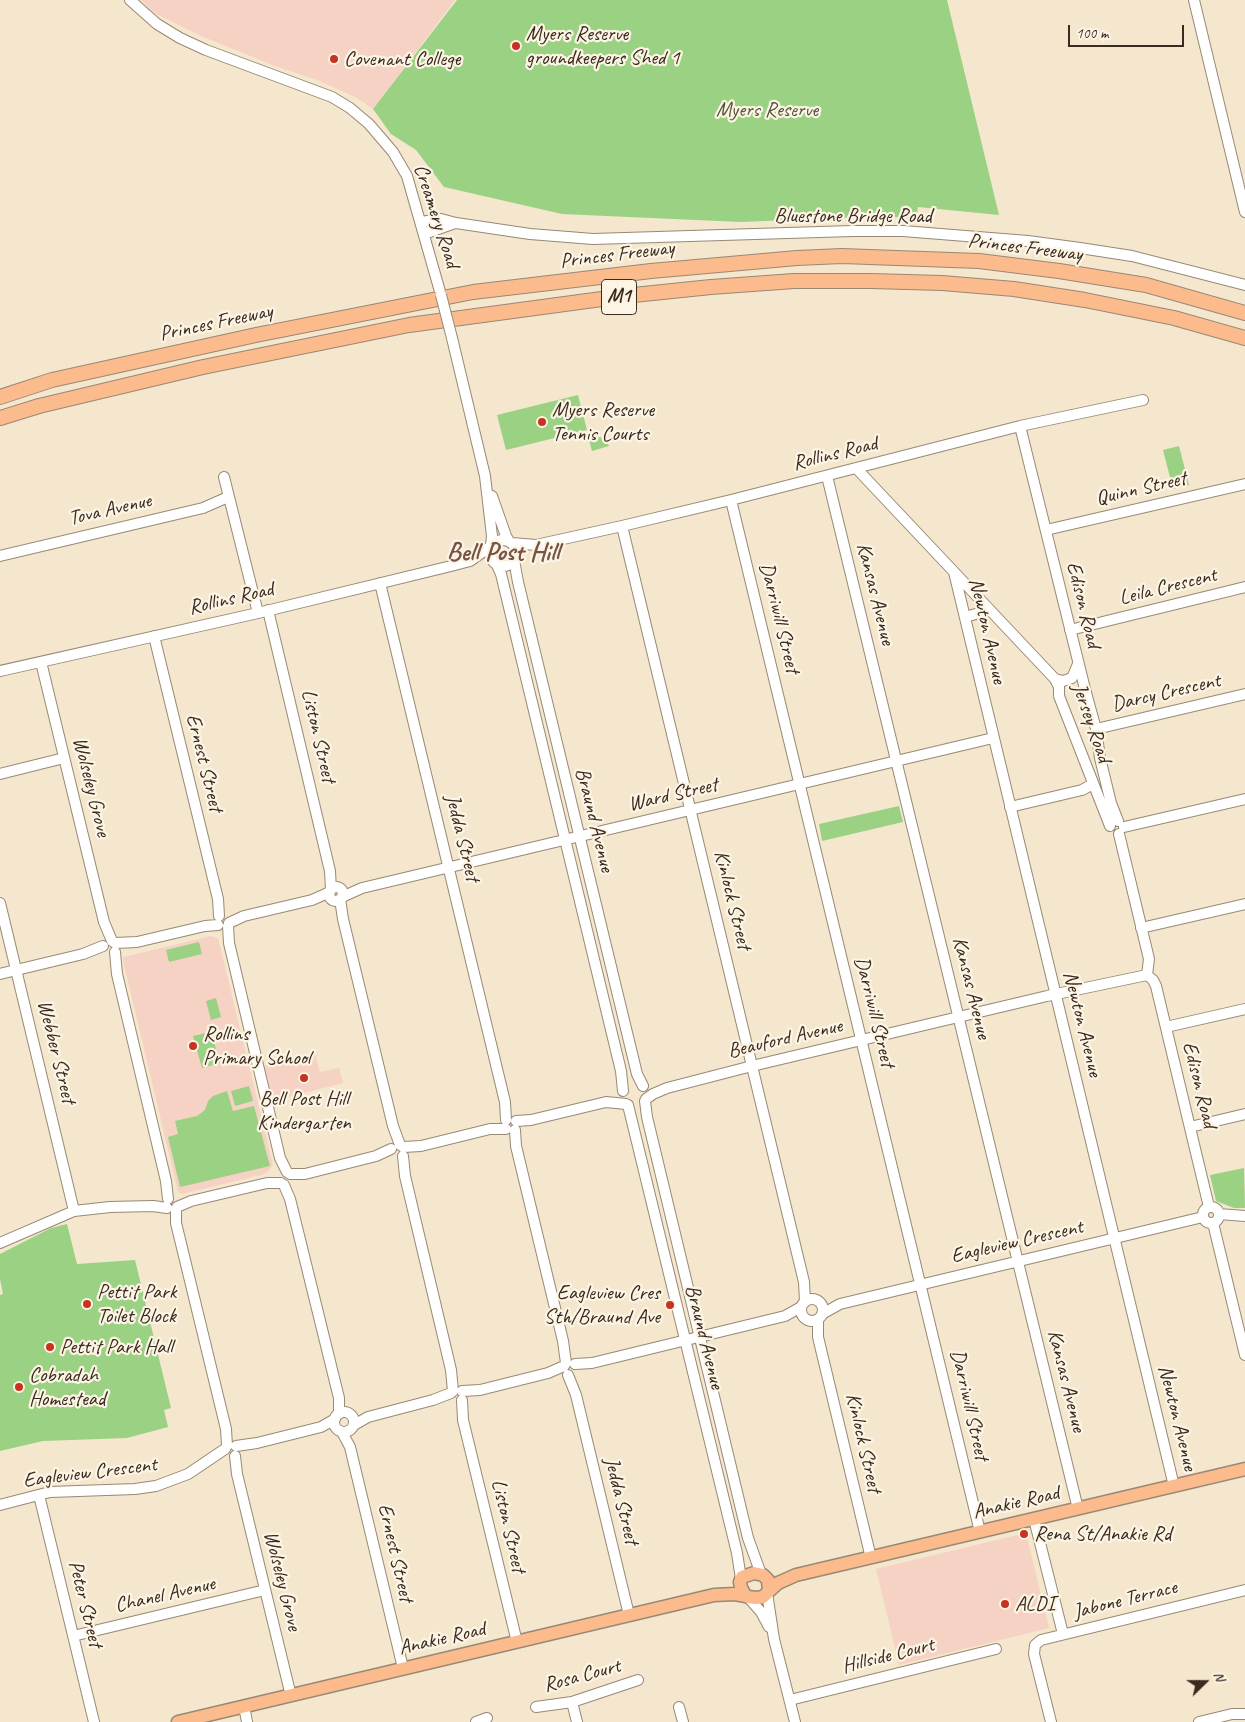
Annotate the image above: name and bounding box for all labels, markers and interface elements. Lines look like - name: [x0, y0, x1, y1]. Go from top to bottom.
- scale bar: [1070, 15, 1186, 47]
- place label: Myers Reserve groundkeepers Shed 1: [526, 21, 680, 71]
- text: 100 m: [1076, 24, 1108, 43]
- marker: Myers Reserve groundkeepers Shed 1: [510, 40, 522, 52]
- place label: Covenant College: [344, 46, 460, 72]
- marker: Covenant College: [328, 53, 340, 65]
- park label: Myers Reserve: [716, 97, 818, 123]
- street label: Creamery Road: [407, 161, 465, 271]
- street label: Bluestone Bridge Road: [774, 203, 932, 229]
- street label: Princes Freeway: [966, 228, 1084, 268]
- street label: Princes Freeway: [558, 235, 676, 275]
- road number: M1: [602, 280, 636, 314]
- street label: Princes Freeway: [157, 299, 275, 347]
- place label: Myers Reserve Tennis Courts: [552, 397, 654, 447]
- marker: Myers Reserve Tennis Courts: [536, 416, 548, 428]
- street label: Rollins Road: [790, 431, 880, 477]
- street label: Quinn Street: [1093, 466, 1189, 512]
- street label: Tova Avenue: [66, 488, 154, 532]
- district label: Bell Post Hill: [447, 537, 559, 569]
- street label: Kansas Avenue: [850, 540, 900, 648]
- street label: Edison Road: [1060, 559, 1106, 651]
- street label: Darriwill Street: [753, 560, 805, 676]
- street label: Leila Crescent: [1117, 563, 1219, 611]
- street label: Newton Avenue: [963, 576, 1011, 686]
- street label: Rollins Road: [186, 577, 276, 621]
- street label: Darcy Crescent: [1109, 668, 1223, 718]
- street label: Jersey Road: [1066, 680, 1116, 766]
- street label: Liston Street: [295, 687, 341, 785]
- street label: Ernest Street: [180, 711, 228, 815]
- street label: Wolseley Grove: [66, 735, 116, 839]
- street label: Braund Avenue: [569, 765, 619, 875]
- street label: Ward Street: [626, 772, 720, 818]
- street label: Jedda Street: [439, 792, 485, 884]
- street label: Kinlock Street: [708, 848, 756, 952]
- street label: Kansas Avenue: [946, 934, 996, 1042]
- street label: Darriwill Street: [848, 954, 900, 1070]
- street label: Newton Avenue: [1057, 969, 1107, 1079]
- street label: Webber Street: [31, 998, 81, 1106]
- street label: Beauford Avenue: [725, 1014, 845, 1064]
- place label: Rollins Primary School: [203, 1021, 311, 1071]
- street label: Edison Road: [1176, 1039, 1222, 1131]
- marker: Rollins Primary School: [187, 1040, 199, 1052]
- marker: Bell Post Hill Kindergarten: [298, 1072, 310, 1084]
- place label: Bell Post Hill Kindergarten: [257, 1086, 351, 1136]
- street label: Eagleview Crescent: [949, 1215, 1085, 1269]
- place label: Pettit Park Toilet Block: [97, 1279, 176, 1329]
- place label: Eagleview Cres Sth/Braund Ave: [544, 1280, 660, 1330]
- street label: Braund Avenue: [679, 1282, 729, 1392]
- marker: Pettit Park Toilet Block: [81, 1298, 93, 1310]
- marker: Eagleview Cres Sth/Braund Ave: [664, 1299, 676, 1311]
- street label: Kansas Avenue: [1041, 1327, 1091, 1435]
- place label: Pettit Park Hall: [60, 1334, 172, 1360]
- marker: Pettit Park Hall: [44, 1341, 56, 1353]
- street label: Darriwill Street: [944, 1347, 994, 1463]
- place label: Cobradah Homestead: [29, 1362, 105, 1412]
- street label: Newton Avenue: [1152, 1363, 1202, 1473]
- marker: Cobradah Homestead: [13, 1381, 25, 1393]
- street label: Kinlock Street: [839, 1391, 887, 1495]
- street label: Eagleview Crescent: [22, 1452, 158, 1494]
- street label: Jedda Street: [598, 1455, 644, 1547]
- street label: Liston Street: [485, 1477, 531, 1575]
- street label: Anakie Road: [970, 1481, 1062, 1525]
- street label: Ernest Street: [371, 1502, 419, 1604]
- place label: Rena St/Anakie Rd: [1034, 1521, 1171, 1547]
- marker: Rena St/Anakie Rd: [1018, 1528, 1030, 1540]
- street label: Wolseley Grove: [257, 1529, 307, 1633]
- street label: Peter Street: [62, 1558, 108, 1650]
- street label: Chanel Avenue: [112, 1571, 218, 1619]
- street label: Jabone Terrace: [1071, 1575, 1179, 1625]
- place label: ALDI: [1015, 1591, 1055, 1617]
- marker: ALDI: [999, 1598, 1011, 1610]
- street label: Anakie Road: [396, 1617, 488, 1661]
- street label: Hillside Court: [839, 1632, 937, 1680]
- street label: Rosa Court: [541, 1654, 623, 1698]
- north arrow: [1180, 1657, 1230, 1707]
- text: N: [1210, 1669, 1229, 1683]

